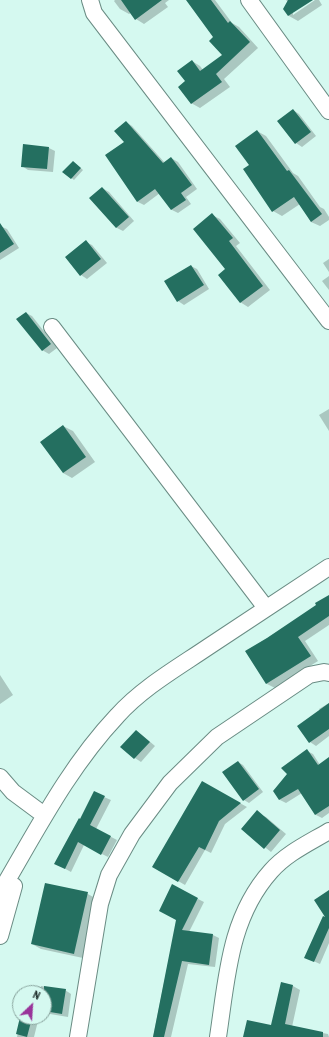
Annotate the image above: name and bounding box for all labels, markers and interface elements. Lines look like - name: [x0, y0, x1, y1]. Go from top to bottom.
- north arrow: [12, 985, 52, 1025]
- text: N: [31, 987, 43, 1003]

